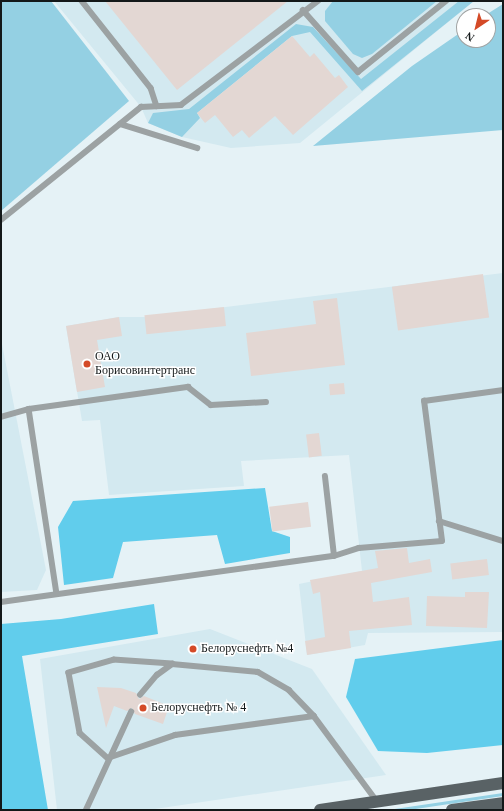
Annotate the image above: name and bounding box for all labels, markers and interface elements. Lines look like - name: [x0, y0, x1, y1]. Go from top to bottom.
- north arrow: [456, 8, 496, 48]
- text: N: [463, 30, 476, 44]
- place label: ОАО Борисовинтертранс: [95, 350, 195, 378]
- marker: ОАО Борисовинтертранс: [82, 359, 92, 369]
- place label: Белоруснефть №4: [201, 642, 293, 656]
- marker: Белоруснефть №4: [188, 644, 198, 654]
- place label: Белоруснефть № 4: [151, 701, 246, 715]
- marker: Белоруснефть № 4: [138, 703, 148, 713]

